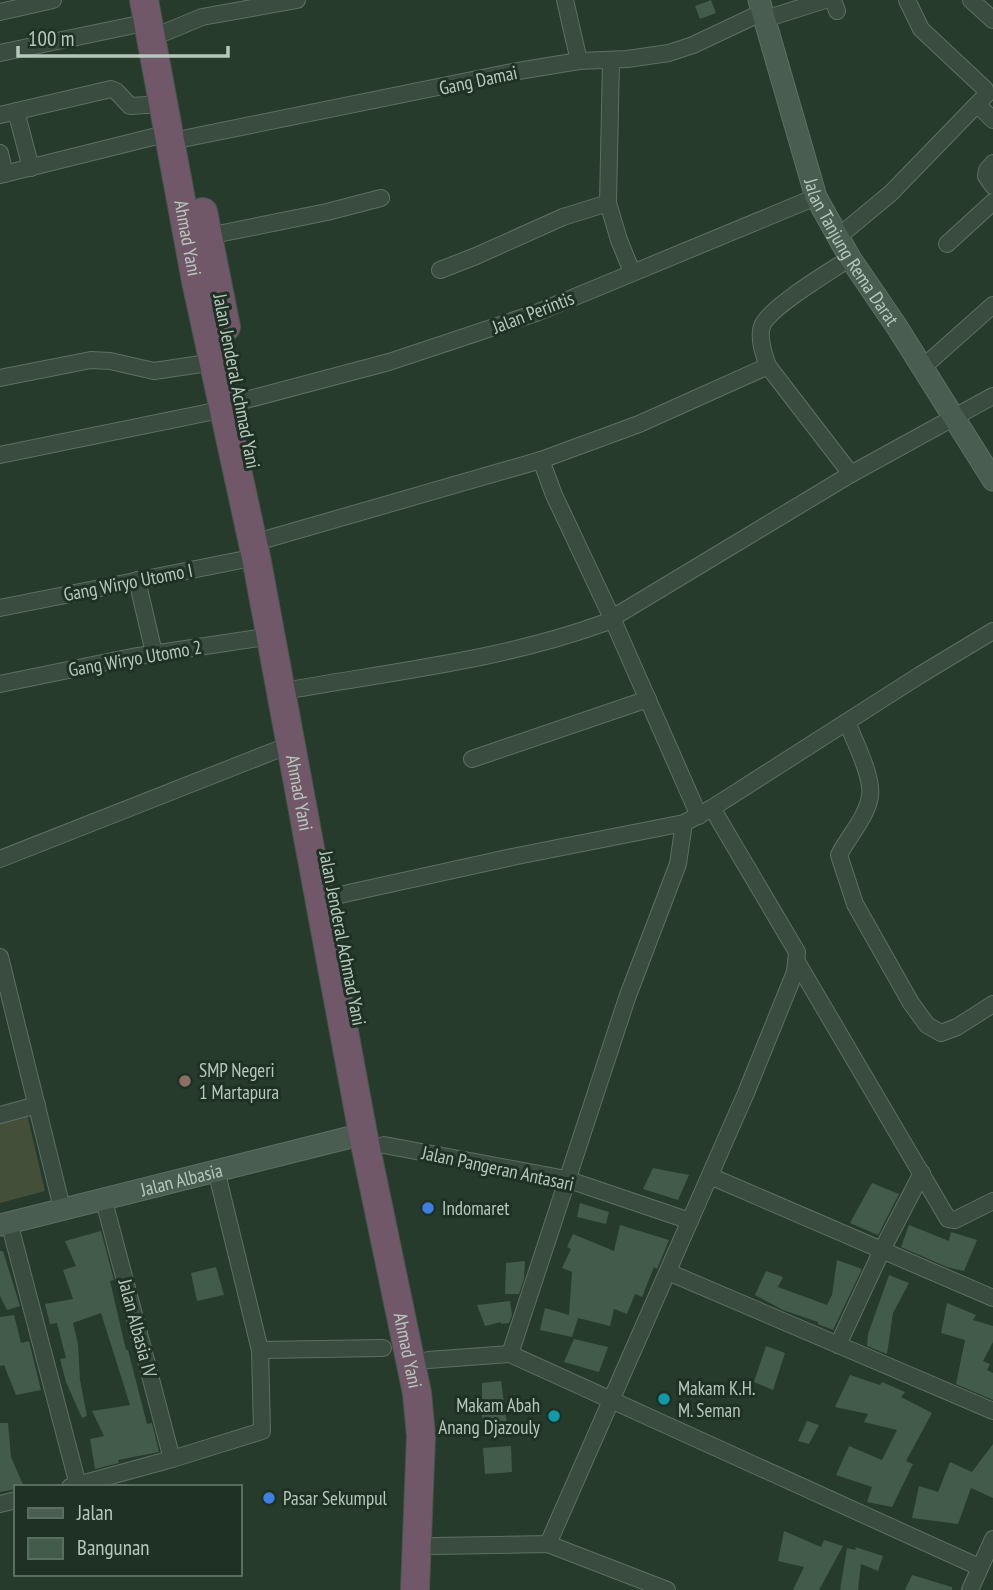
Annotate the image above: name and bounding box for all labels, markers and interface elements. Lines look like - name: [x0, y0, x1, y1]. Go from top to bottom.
- scale bar: [18, 14, 228, 58]
- text: 100 m: [28, 25, 74, 52]
- street label: Gang Damai: [437, 60, 519, 100]
- street label: Jalan Tanjung Rema Darat: [799, 174, 905, 331]
- street label: Ahmad Yani: [169, 198, 207, 278]
- street label: Jalan Perintis: [488, 285, 577, 339]
- street label: Jalan Jenderal Achmad Yani: [208, 291, 266, 470]
- street label: Gang Wiryo Utomo I: [61, 558, 195, 606]
- street label: Gang Wiryo Utomo 2: [66, 634, 204, 682]
- street label: Ahmad Yani: [281, 753, 319, 833]
- street label: Jalan Jenderal Achmad Yani: [314, 848, 372, 1027]
- place label: SMP Negeri 1 Martapura: [199, 1058, 279, 1104]
- marker: SMP Negeri 1 Martapura: [177, 1073, 193, 1089]
- street label: Jalan Pangeran Antasari: [419, 1140, 576, 1196]
- street label: Jalan Albasia: [137, 1158, 225, 1202]
- place label: Indomaret: [442, 1196, 510, 1220]
- marker: Indomaret: [420, 1200, 436, 1216]
- street label: Jalan Albasia IV: [113, 1275, 163, 1380]
- street label: Ahmad Yani: [389, 1310, 428, 1390]
- place label: Makam K.H. M. Seman: [678, 1376, 755, 1422]
- marker: Makam K.H. M. Seman: [656, 1391, 672, 1407]
- place label: Makam Abah Anang Djazouly: [438, 1393, 541, 1439]
- marker: Makam Abah Anang Djazouly: [546, 1408, 562, 1424]
- legend: [14, 1485, 242, 1576]
- place label: Pasar Sekumpul: [283, 1486, 387, 1510]
- marker: Pasar Sekumpul: [261, 1490, 277, 1506]
- text: Jalan: [76, 1499, 113, 1526]
- text: Bangunan: [77, 1534, 150, 1561]

